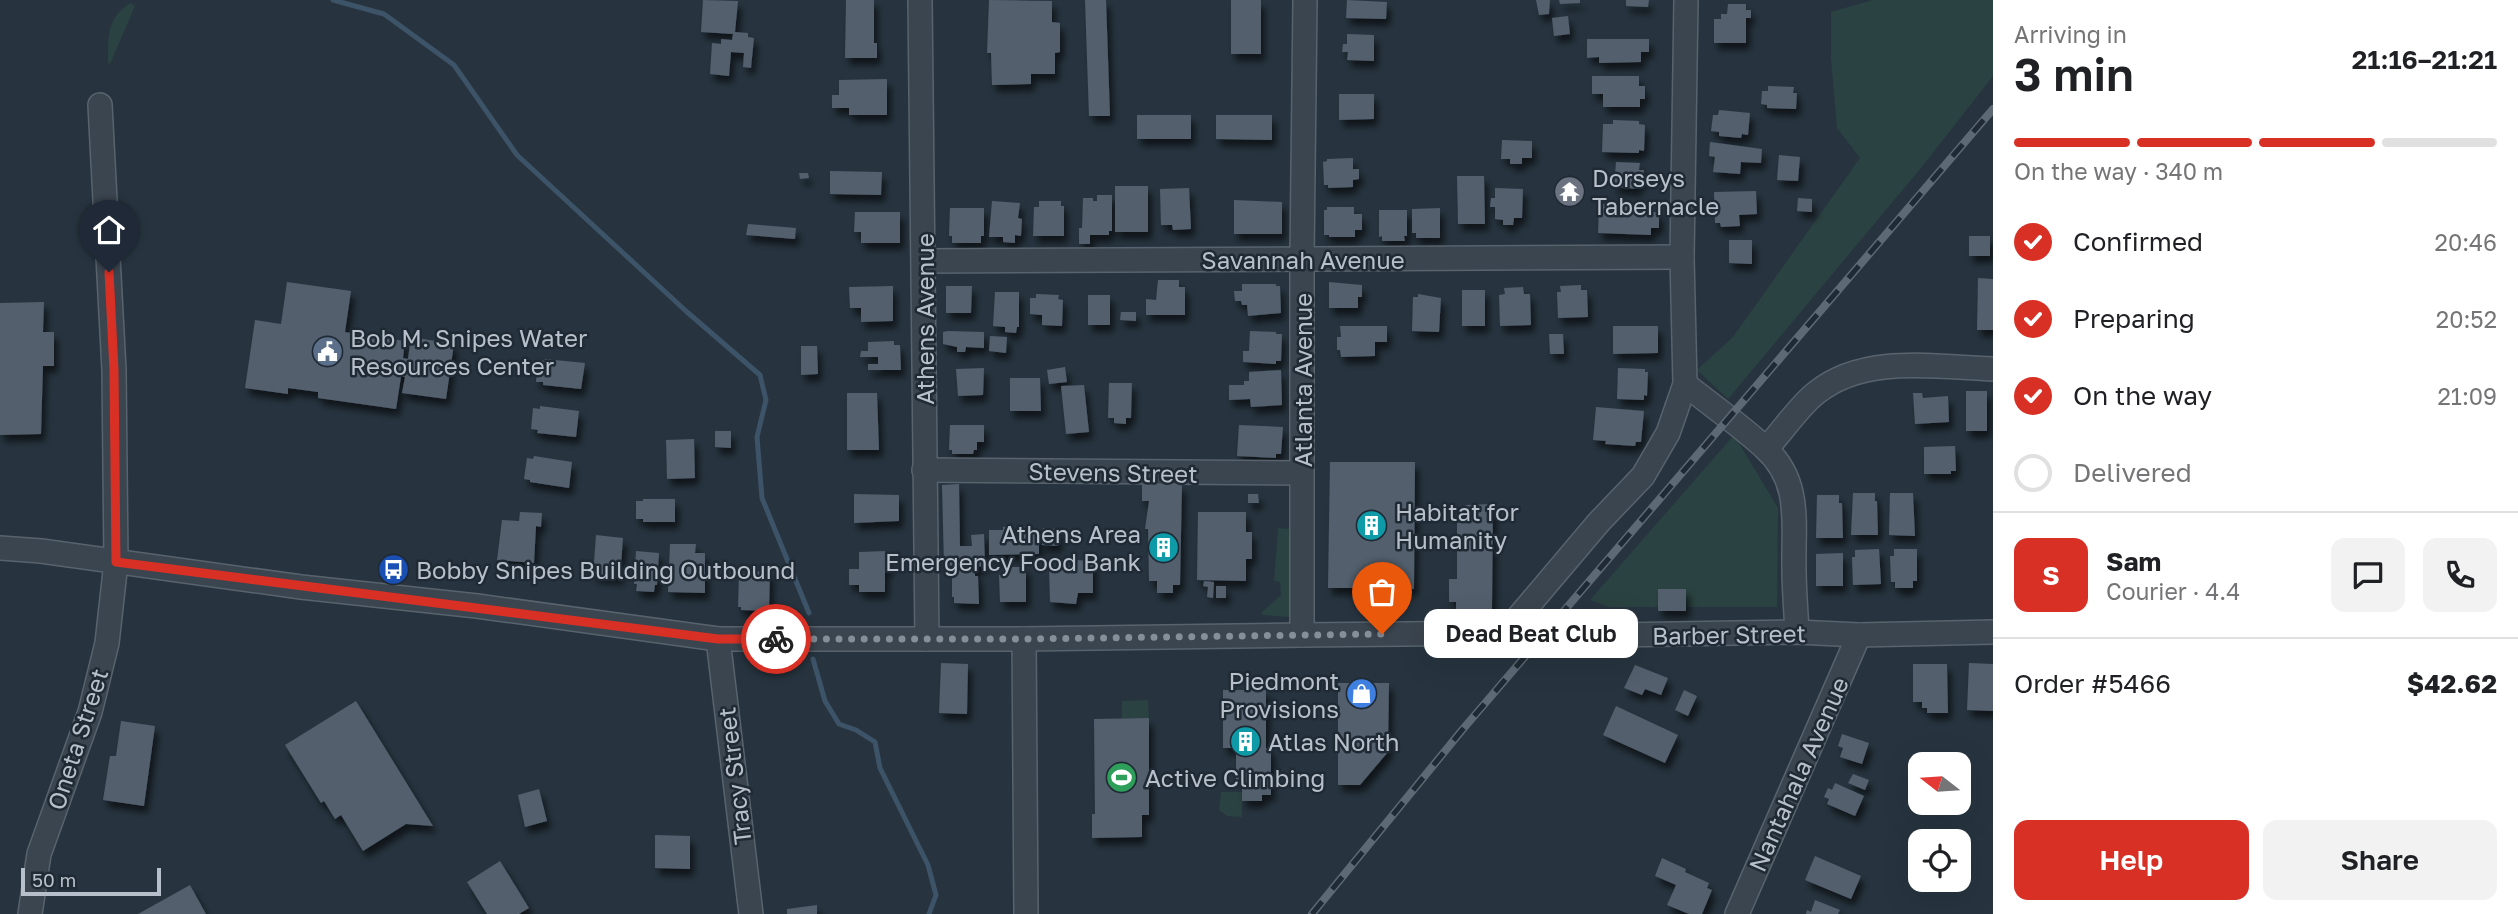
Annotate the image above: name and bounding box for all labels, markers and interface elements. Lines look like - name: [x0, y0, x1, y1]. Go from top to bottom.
- text: Arriving in: [2014, 20, 2127, 48]
- text: 21:16–21:21: [2352, 44, 2497, 75]
- text: 3 min: [2014, 46, 2134, 101]
- text: On the way · 340 m: [2014, 157, 2223, 185]
- place label: Dorseys Tabernacle: [1592, 163, 1719, 220]
- temple icon: Dorseys Tabernacle: [1552, 174, 1586, 208]
- pin: [79, 200, 139, 272]
- icon: home: [90, 211, 128, 249]
- icon: check: [2014, 223, 2052, 261]
- text: Confirmed: [2073, 226, 2203, 257]
- text: 20:46: [2435, 228, 2497, 256]
- street label: Athens Avenue: [910, 233, 939, 405]
- street label: Savannah Avenue: [1201, 245, 1405, 274]
- street label: Atlanta Avenue: [1288, 293, 1317, 467]
- icon: check: [2014, 300, 2052, 338]
- text: Preparing: [2073, 303, 2195, 334]
- text: 20:52: [2436, 305, 2497, 333]
- place label: Bob M. Snipes Water Resources Center: [350, 323, 587, 380]
- public building icon: Bob M. Snipes Water Resources Center: [310, 334, 344, 368]
- icon: check: [2014, 377, 2052, 415]
- text: On the way: [2073, 380, 2212, 411]
- text: 21:09: [2437, 382, 2497, 410]
- street label: Stevens Street: [1028, 456, 1198, 488]
- text: Delivered: [2073, 457, 2192, 488]
- place label: Habitat for Humanity: [1395, 497, 1519, 554]
- building icon: Habitat for Humanity: [1355, 508, 1389, 542]
- place label: Athens Area Emergency Food Bank: [885, 519, 1141, 576]
- building icon: Athens Area Emergency Food Bank: [1147, 530, 1181, 564]
- button: chat: [2331, 538, 2405, 612]
- button: phone: [2423, 538, 2497, 612]
- text: Sam: [2106, 546, 2161, 577]
- bus stop icon: Bobby Snipes Building Outbound: [376, 552, 410, 586]
- place label: Bobby Snipes Building Outbound: [416, 555, 795, 584]
- text: S: [2042, 560, 2060, 591]
- pin: [1352, 562, 1412, 634]
- icon: bag: [1363, 573, 1401, 611]
- text: Courier · 4.4: [2106, 577, 2240, 605]
- courier: [741, 604, 811, 674]
- callout: Dead Beat Club: [1424, 610, 1638, 658]
- street label: Barber Street: [1652, 618, 1806, 650]
- text: Dead Beat Club: [1445, 619, 1617, 647]
- icon: bike: [757, 620, 795, 658]
- street label: Oneta Street: [41, 665, 113, 813]
- place label: Piedmont Provisions: [1219, 666, 1339, 723]
- text: Order #5466: [2014, 668, 2171, 699]
- text: $42.62: [2407, 668, 2497, 699]
- street label: Nantahala Avenue: [1742, 672, 1854, 876]
- shop icon: Piedmont Provisions: [1345, 677, 1379, 711]
- street label: Tracy Street: [711, 706, 757, 846]
- building icon: Atlas North: [1228, 724, 1262, 758]
- place label: Atlas North: [1268, 727, 1400, 756]
- north arrow: [1908, 752, 1970, 816]
- map controls: [1908, 752, 1971, 892]
- sports icon: Active Climbing: [1105, 760, 1139, 794]
- place label: Active Climbing: [1145, 763, 1325, 792]
- button: Help: [2014, 820, 2249, 900]
- button: Share: [2263, 820, 2497, 900]
- button: locate: [1908, 829, 1971, 892]
- scale bar: [21, 865, 161, 897]
- text: 50 m: [32, 868, 76, 891]

